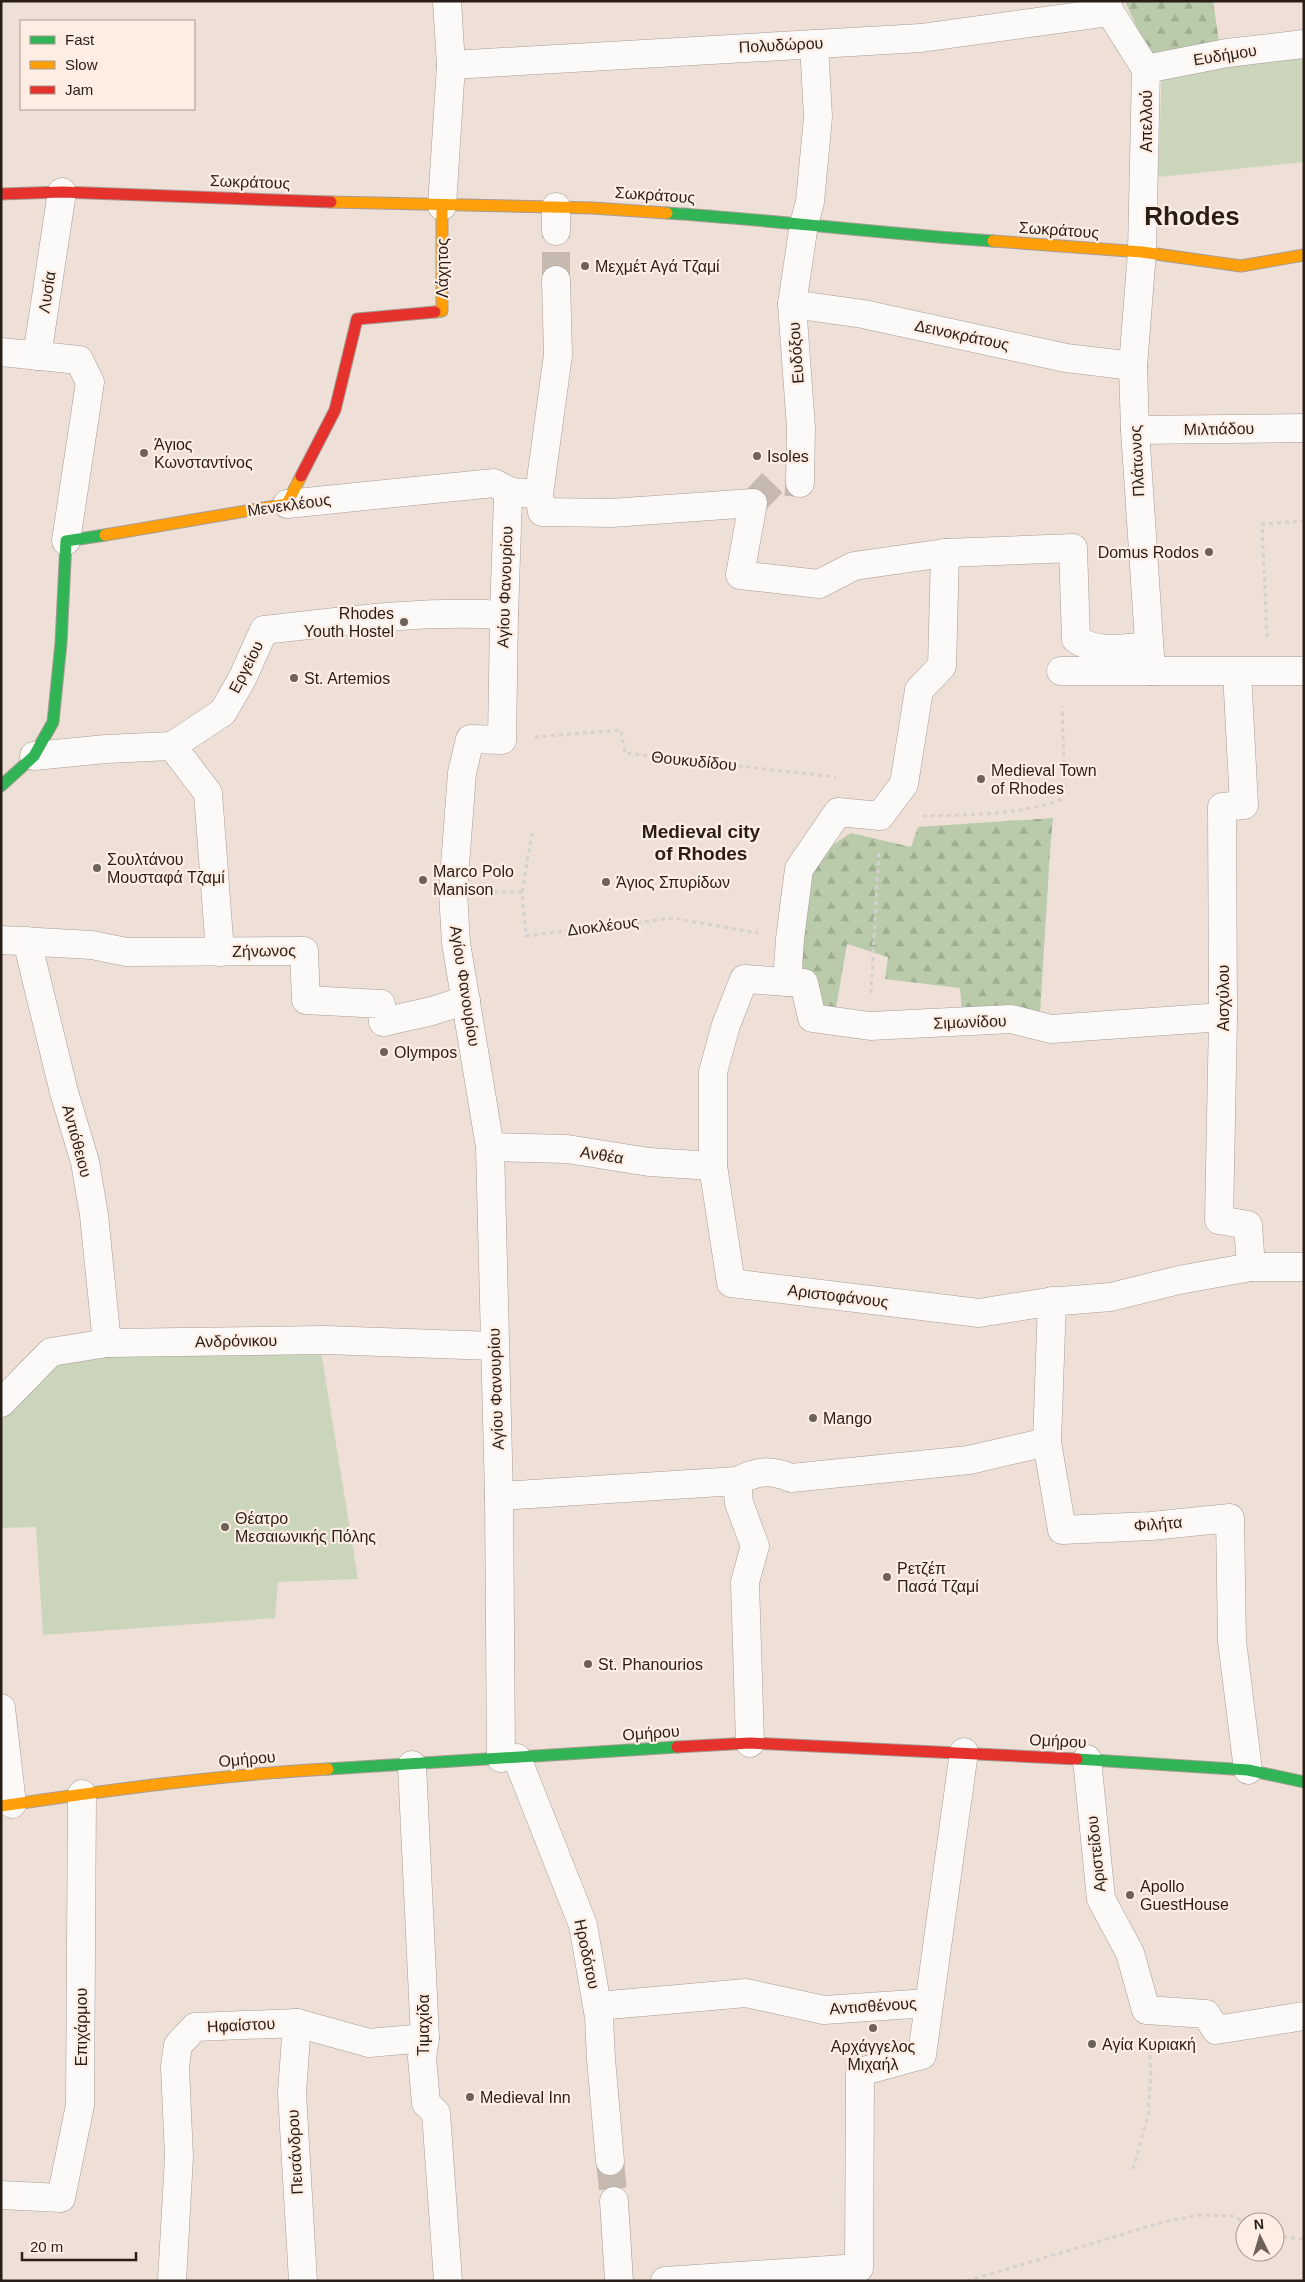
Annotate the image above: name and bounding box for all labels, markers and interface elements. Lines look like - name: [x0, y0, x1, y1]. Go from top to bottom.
- legend: [20, 20, 195, 110]
- text: Fast: [65, 31, 95, 48]
- street label: Πολυδώρου: [738, 34, 824, 56]
- street label: Ευδήμου: [1192, 42, 1258, 68]
- text: Slow: [65, 56, 98, 73]
- text: Jam: [65, 81, 93, 98]
- street label: Απελλού: [1138, 90, 1155, 152]
- street label: Σωκράτους: [210, 172, 291, 192]
- street label: Σωκράτους: [614, 184, 696, 206]
- district label: Rhodes: [1144, 201, 1240, 231]
- street label: Σωκράτους: [1018, 219, 1100, 241]
- street label: Λάχητος: [434, 238, 451, 298]
- place label: Μεχμέτ Αγά Τζαμί: [595, 258, 720, 276]
- marker: Μεχμέτ Αγά Τζαμί: [579, 260, 591, 272]
- street label: Λυσία: [35, 270, 59, 314]
- street label: Δεινοκράτους: [913, 317, 1011, 353]
- street label: Ευδόξου: [785, 322, 808, 384]
- street label: Μιλτιάδου: [1184, 420, 1254, 438]
- street label: Πλάτωνος: [1127, 424, 1147, 497]
- place label: Άγιος Κωνσταντίνος: [154, 436, 253, 471]
- marker: Άγιος Κωνσταντίνος: [138, 447, 150, 459]
- place label: Isoles: [767, 448, 809, 465]
- marker: Isoles: [751, 450, 763, 462]
- street label: Μενεκλέους: [246, 491, 332, 519]
- street label: Αγίου Φανουρίου: [494, 526, 516, 648]
- place label: Domus Rodos: [1098, 544, 1199, 561]
- marker: Domus Rodos: [1203, 546, 1215, 558]
- place label: Rhodes Youth Hostel: [304, 605, 394, 640]
- marker: Rhodes Youth Hostel: [398, 616, 410, 628]
- street label: Εργείου: [226, 638, 266, 696]
- place label: St. Artemios: [304, 670, 390, 687]
- marker: St. Artemios: [288, 672, 300, 684]
- street label: Θουκυδίδου: [650, 748, 738, 774]
- place label: Medieval Town of Rhodes: [991, 762, 1097, 797]
- marker: Medieval Town of Rhodes: [975, 773, 987, 785]
- district label: Medieval city of Rhodes: [642, 821, 761, 864]
- place label: Σουλτάνου Μουσταφά Τζαμί: [107, 851, 225, 887]
- marker: Σουλτάνου Μουσταφά Τζαμί: [91, 862, 103, 874]
- place label: Marco Polo Manison: [433, 863, 514, 898]
- marker: Marco Polo Manison: [417, 874, 429, 886]
- place label: Άγιος Σπυρίδων: [616, 874, 730, 891]
- marker: Άγιος Σπυρίδων: [600, 876, 612, 888]
- street label: Διοκλέους: [566, 913, 640, 939]
- street label: Αγίου Φανουρίου: [447, 924, 483, 1048]
- street label: Ζήνωνος: [232, 942, 296, 960]
- street label: Αισχύλου: [1215, 965, 1232, 1031]
- street label: Σιμωνίδου: [933, 1012, 1007, 1032]
- place label: Olympos: [394, 1044, 457, 1061]
- marker: Olympos: [378, 1046, 390, 1058]
- street label: Αντιόθειου: [59, 1103, 95, 1179]
- street label: Ανθέα: [579, 1143, 625, 1167]
- street label: Αριστοφάνους: [787, 1281, 890, 1311]
- street label: Αγίου Φανουρίου: [485, 1328, 507, 1450]
- street label: Ανδρόνικου: [195, 1332, 277, 1350]
- place label: Mango: [823, 1410, 872, 1427]
- marker: Mango: [807, 1412, 819, 1424]
- place label: Θέατρο Μεσαιωνικής Πόλης: [235, 1510, 376, 1545]
- street label: Φιλήτα: [1133, 1513, 1183, 1535]
- marker: Θέατρο Μεσαιωνικής Πόλης: [219, 1521, 231, 1533]
- place label: Ρετζέπ Πασά Τζαμί: [897, 1560, 979, 1596]
- marker: Ρετζέπ Πασά Τζαμί: [881, 1571, 893, 1583]
- place label: St. Phanourios: [598, 1656, 703, 1673]
- marker: St. Phanourios: [582, 1658, 594, 1670]
- street label: Ομήρου: [622, 1723, 680, 1743]
- street label: Ομήρου: [1029, 1731, 1087, 1751]
- street label: Ομήρου: [218, 1748, 276, 1770]
- street label: Αριστείδου: [1084, 1815, 1108, 1893]
- place label: Apollo GuestHouse: [1140, 1878, 1229, 1913]
- marker: Apollo GuestHouse: [1124, 1889, 1136, 1901]
- street label: Ηροδότου: [571, 1918, 603, 1990]
- street label: Επιχάρμου: [73, 1988, 90, 2066]
- street label: Τιμαχίδα: [415, 1994, 432, 2056]
- street label: Αντισθένους: [829, 1994, 918, 2018]
- street label: Ηφαίστου: [206, 2015, 276, 2035]
- marker: Αρχάγγελος Μιχαήλ: [867, 2022, 879, 2034]
- place label: Αγία Κυριακή: [1102, 2036, 1196, 2053]
- place label: Αρχάγγελος Μιχαήλ: [831, 2038, 916, 2073]
- marker: Αγία Κυριακή: [1086, 2038, 1098, 2050]
- place label: Medieval Inn: [480, 2089, 571, 2106]
- marker: Medieval Inn: [464, 2091, 476, 2103]
- street label: Πεισάνδρου: [284, 2109, 306, 2195]
- north arrow: [1235, 2212, 1285, 2262]
- text: N: [1253, 2216, 1265, 2232]
- scale bar: [22, 2230, 136, 2262]
- text: 20 m: [30, 2238, 63, 2255]

